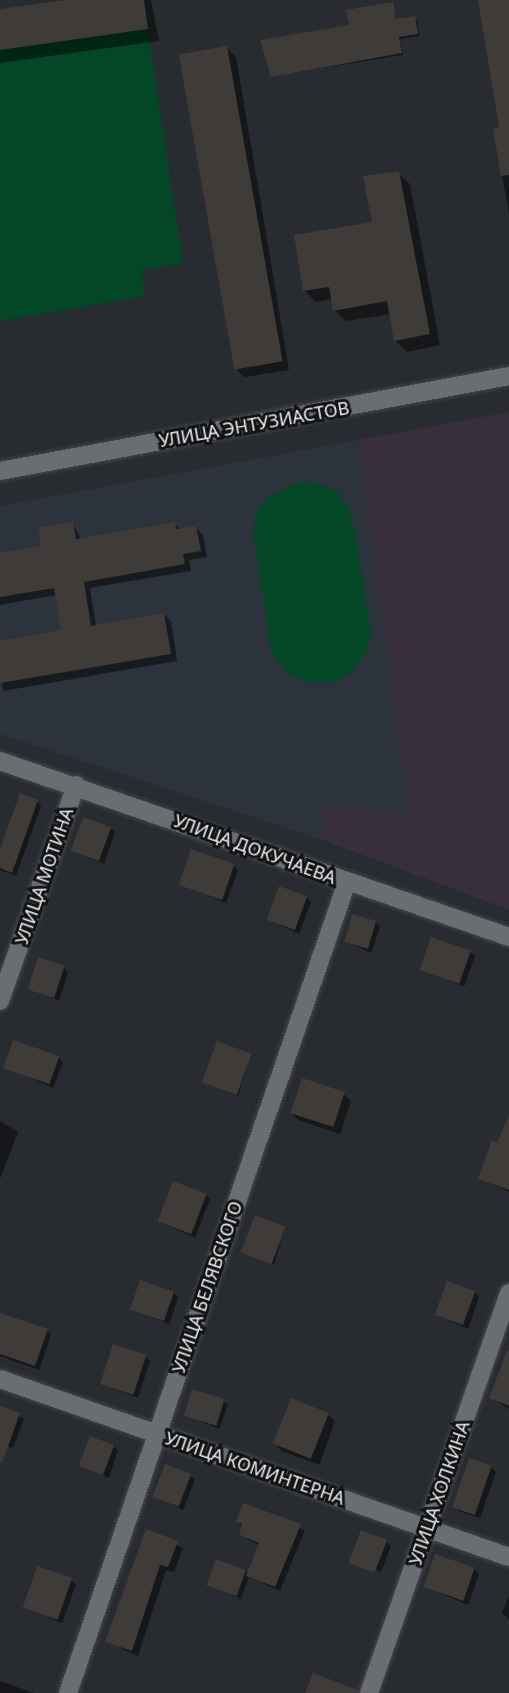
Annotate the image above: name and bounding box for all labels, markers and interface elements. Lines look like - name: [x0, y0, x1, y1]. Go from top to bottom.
- street label: УЛИЦА ЭНТУЗИАСТОВ: [157, 397, 351, 451]
- street label: УЛИЦА МОТИНА: [10, 805, 78, 947]
- street label: УЛИЦА ДОКУЧАЕВА: [171, 810, 339, 888]
- street label: УЛИЦА БЕЛЯВСКОГО: [167, 1198, 247, 1376]
- street label: УЛИЦА ХОЛКИНА: [404, 1418, 474, 1568]
- street label: УЛИЦА КОМИНТЕРНА: [162, 1427, 348, 1509]

